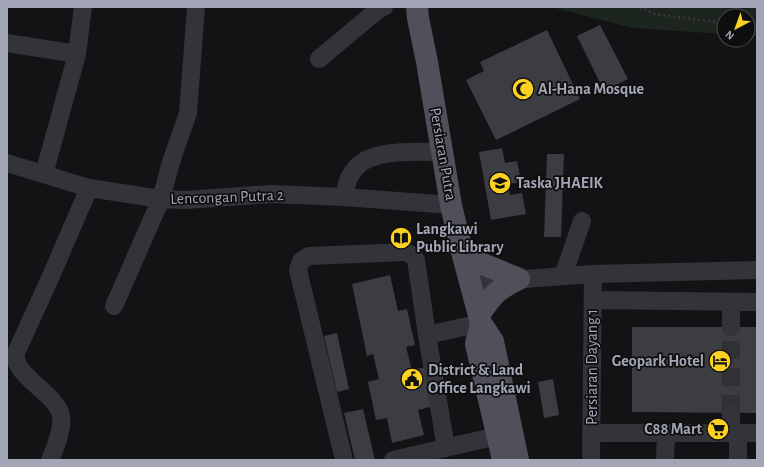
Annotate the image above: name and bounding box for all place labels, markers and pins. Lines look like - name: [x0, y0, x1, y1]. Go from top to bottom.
- mosque icon: Al-Hana Mosque: [510, 76, 536, 102]
- place label: Al-Hana Mosque: [538, 81, 645, 97]
- school or university icon: Taska JHAEIK: [487, 170, 513, 196]
- place label: Taska JHAEIK: [516, 175, 604, 191]
- place label: Langkawi Public Library: [416, 221, 504, 256]
- library icon: Langkawi Public Library: [388, 225, 414, 251]
- hotel icon: Geopark Hotel: [707, 348, 733, 374]
- place label: Geopark Hotel: [612, 353, 704, 369]
- place label: District & Land Office Langkawi: [428, 362, 531, 396]
- public building icon: District & Land Office Langkawi: [399, 366, 425, 392]
- supermarket icon: C88 Mart: [705, 416, 731, 442]
- place label: C88 Mart: [644, 421, 703, 437]

